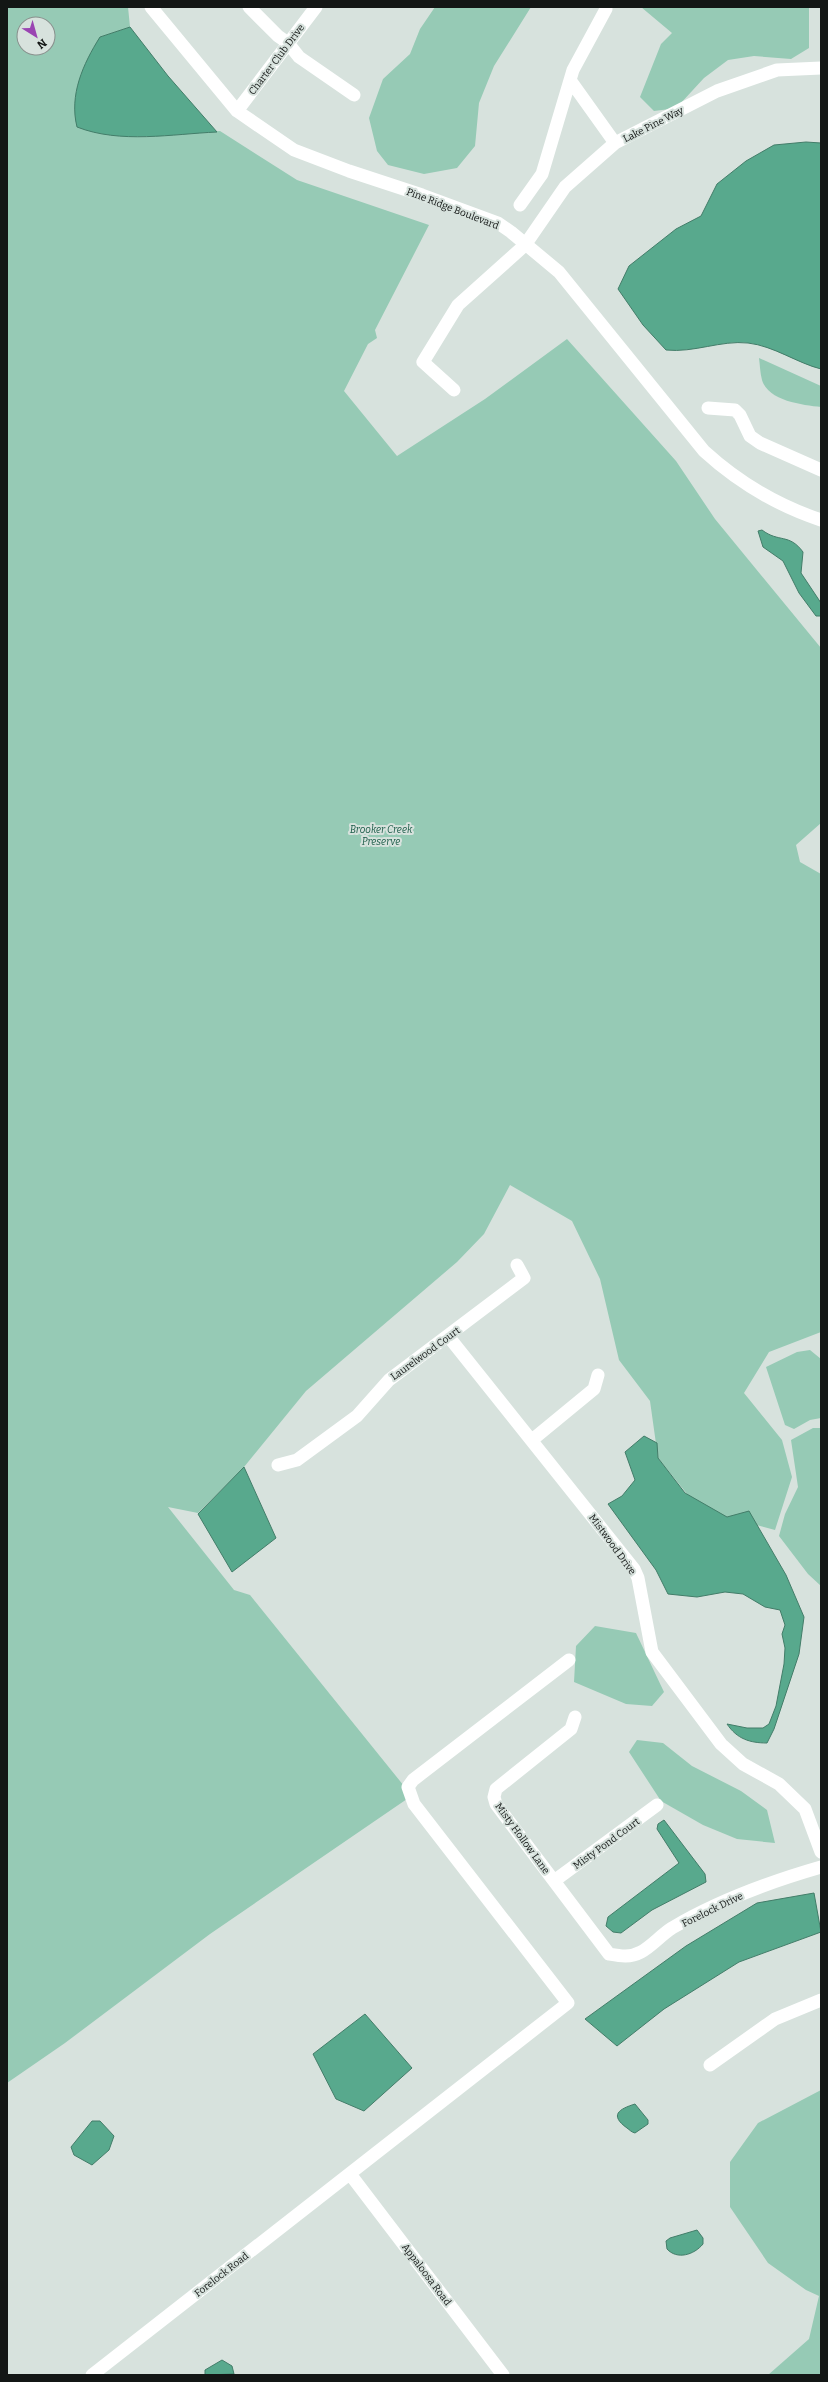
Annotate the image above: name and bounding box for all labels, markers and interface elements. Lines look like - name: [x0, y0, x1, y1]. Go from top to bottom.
- north arrow: [16, 16, 56, 56]
- street label: Charter Club Drive: [246, 22, 307, 97]
- text: N: [34, 36, 49, 52]
- street label: Lake Pine Way: [621, 104, 686, 145]
- street label: Pine Ridge Boulevard: [405, 186, 501, 232]
- park label: Brooker Creek Preserve: [350, 824, 413, 848]
- street label: Laurelwood Court: [389, 1324, 463, 1383]
- street label: Mistwood Drive: [586, 1512, 638, 1577]
- street label: Misty Hollow Lane: [492, 1801, 552, 1877]
- street label: Misty Pond Court: [571, 1815, 643, 1872]
- street label: Forelock Drive: [680, 1890, 745, 1930]
- street label: Appaloosa Road: [399, 2241, 453, 2308]
- street label: Forelock Road: [192, 2250, 251, 2300]

